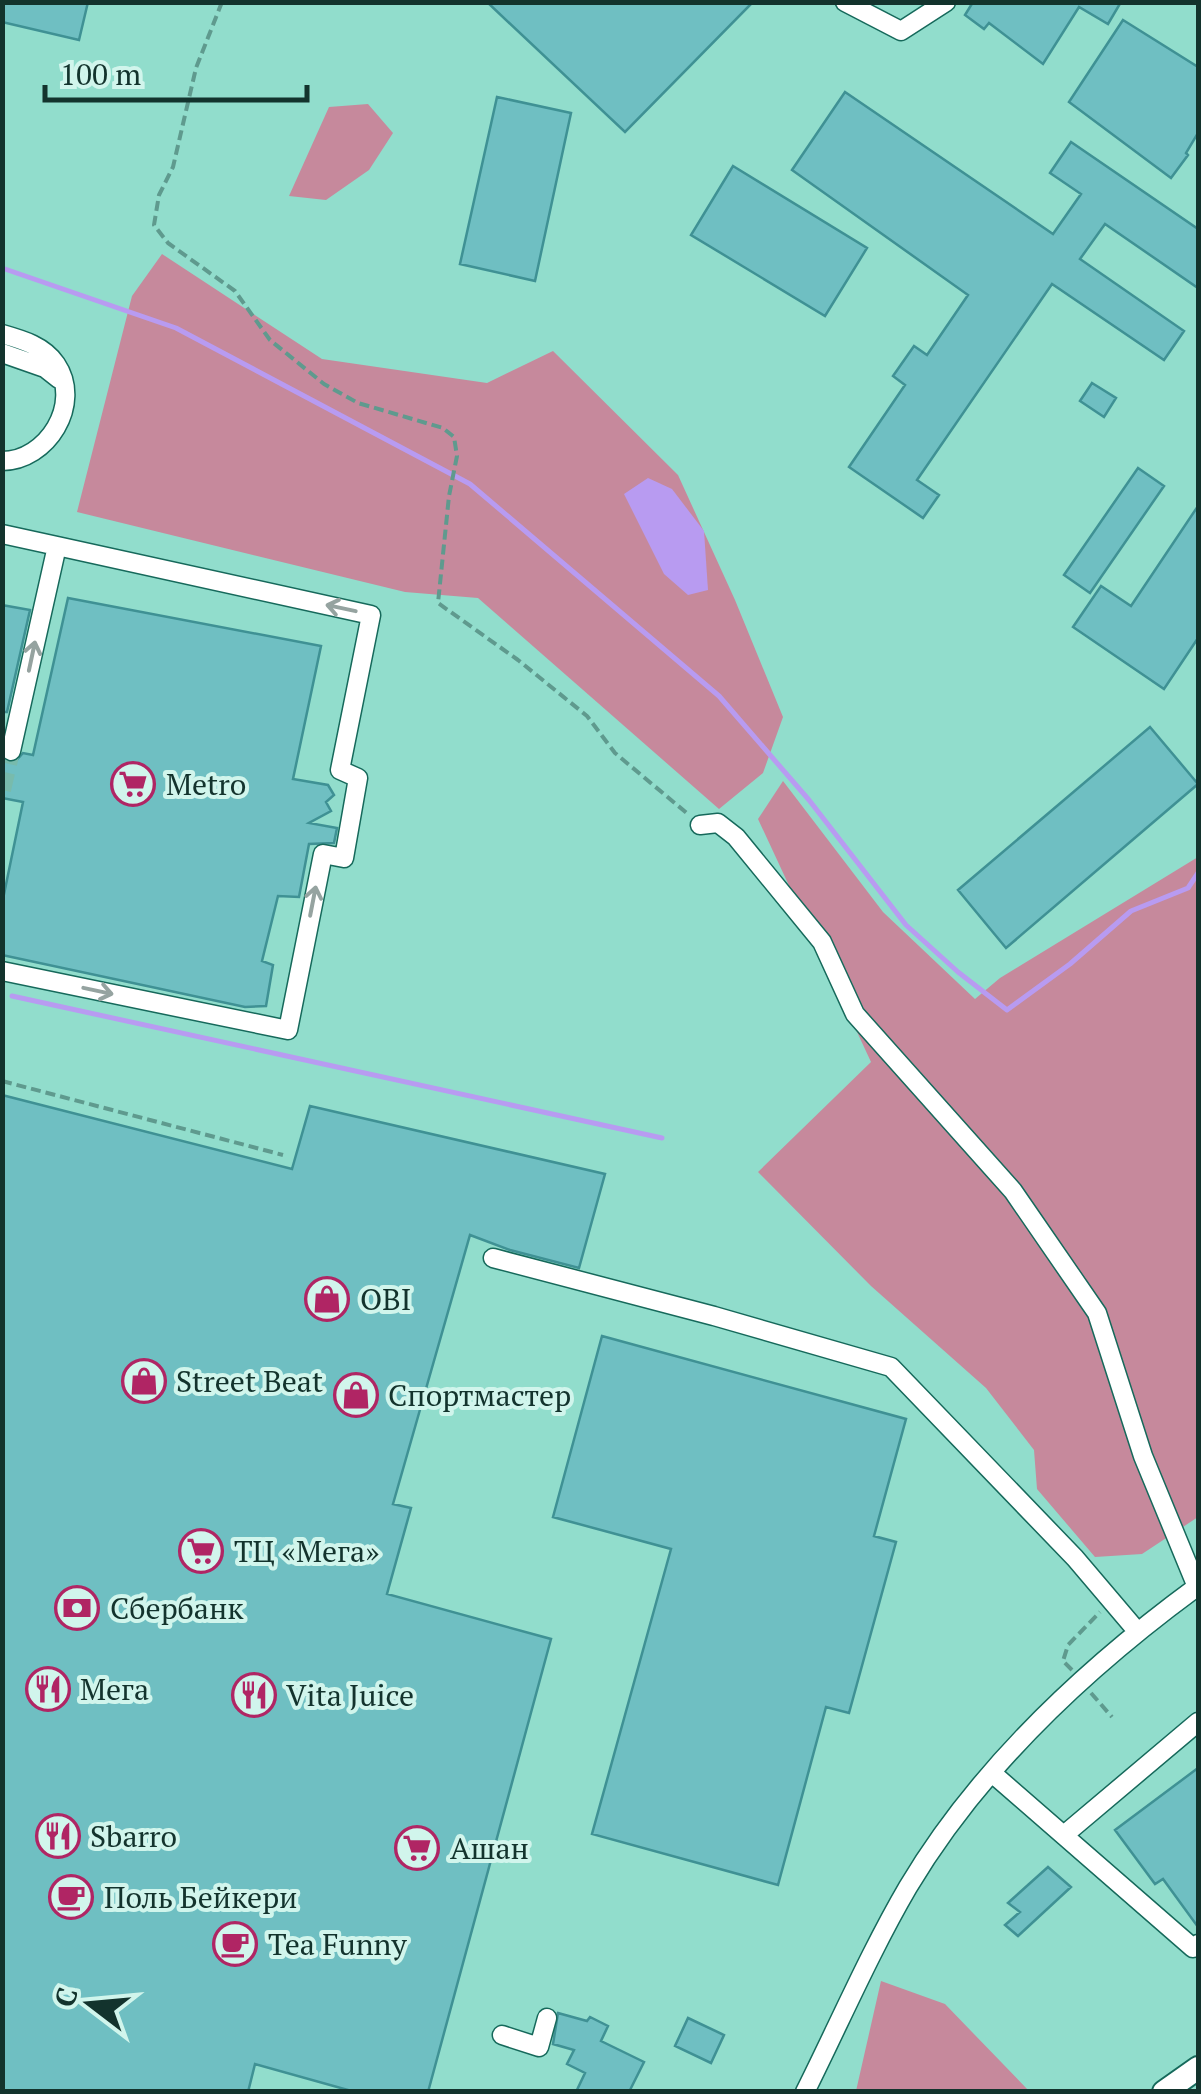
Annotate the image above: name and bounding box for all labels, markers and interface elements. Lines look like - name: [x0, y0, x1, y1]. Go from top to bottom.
- scale bar: [45, 40, 308, 102]
- text: 100 m: [60, 54, 141, 94]
- one-way arrow: [326, 598, 358, 617]
- one-way arrow: [24, 641, 43, 673]
- supermarket icon: Metro: [110, 761, 156, 807]
- place label: Metro: [166, 764, 246, 804]
- one-way arrow: [305, 886, 324, 918]
- one-way arrow: [81, 982, 113, 1001]
- shop icon: OBI: [304, 1276, 350, 1322]
- place label: OBI: [360, 1279, 411, 1319]
- shop icon: Street Beat: [121, 1358, 167, 1404]
- place label: Street Beat: [176, 1361, 323, 1401]
- shop icon: Спортмастер: [333, 1372, 379, 1418]
- place label: Спортмастер: [388, 1375, 571, 1415]
- supermarket icon: ТЦ «Мега»: [178, 1528, 224, 1574]
- place label: ТЦ «Мега»: [234, 1531, 379, 1571]
- bank icon: Сбербанк: [54, 1585, 100, 1631]
- place label: Сбербанк: [110, 1588, 244, 1628]
- restaurant icon: Мега: [25, 1666, 71, 1712]
- place label: Мега: [80, 1669, 149, 1709]
- restaurant icon: Vita Juice: [231, 1672, 277, 1718]
- place label: Vita Juice: [286, 1675, 414, 1715]
- restaurant icon: Sbarro: [35, 1813, 81, 1859]
- place label: Sbarro: [90, 1816, 177, 1856]
- supermarket icon: Ашан: [394, 1825, 440, 1871]
- place label: Ашан: [450, 1828, 529, 1868]
- cafe icon: Поль Бейкери: [48, 1874, 94, 1920]
- place label: Поль Бейкери: [104, 1877, 297, 1917]
- cafe icon: Tea Funny: [212, 1921, 258, 1967]
- place label: Tea Funny: [268, 1924, 407, 1964]
- north arrow: [40, 1954, 140, 2054]
- text: С: [45, 1983, 86, 2011]

